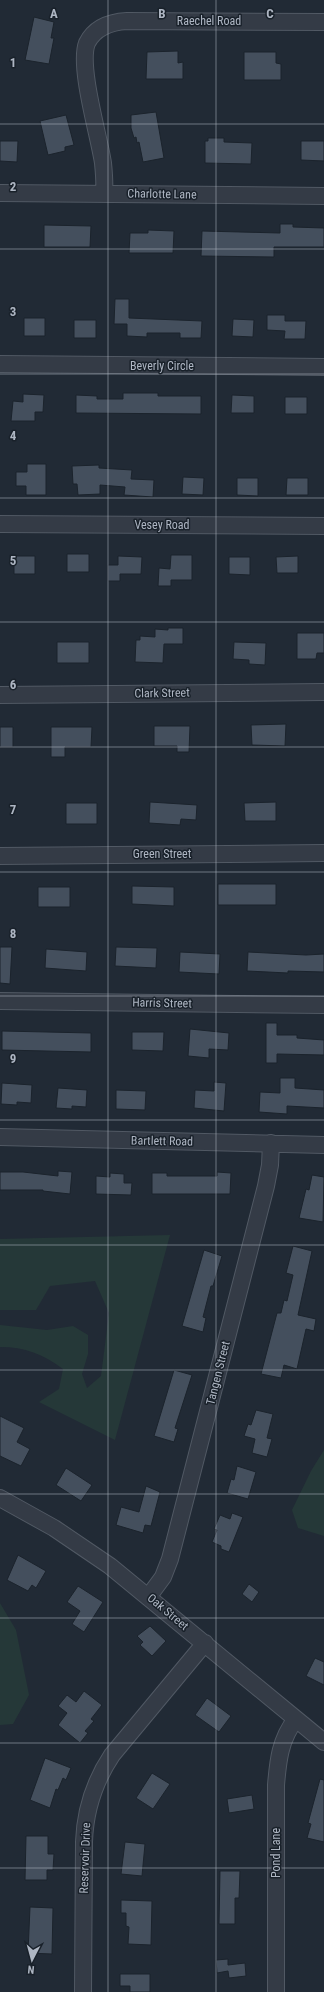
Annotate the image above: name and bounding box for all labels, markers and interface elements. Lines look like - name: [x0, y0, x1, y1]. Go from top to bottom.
- text: A: [50, 6, 58, 21]
- text: B: [158, 6, 166, 21]
- text: C: [266, 6, 274, 21]
- street label: Raechel Road: [177, 14, 241, 28]
- text: 1: [10, 55, 16, 70]
- text: 2: [10, 179, 17, 194]
- street label: Charlotte Lane: [127, 186, 197, 202]
- text: 3: [10, 304, 16, 319]
- street label: Beverly Circle: [130, 359, 194, 373]
- text: 4: [10, 428, 17, 443]
- street label: Vesey Road: [135, 518, 190, 532]
- text: 5: [10, 553, 17, 568]
- text: 6: [10, 677, 17, 692]
- street label: Clark Street: [134, 686, 190, 700]
- text: 7: [10, 802, 17, 817]
- street label: Green Street: [133, 847, 192, 861]
- text: 8: [10, 926, 16, 941]
- street label: Harris Street: [132, 995, 192, 1011]
- text: 9: [10, 1051, 16, 1066]
- street label: Bartlett Road: [131, 1133, 193, 1149]
- street label: Tangen Street: [203, 1339, 233, 1406]
- street label: Oak Street: [145, 1591, 192, 1633]
- street label: Reservoir Drive: [77, 1822, 93, 1894]
- street label: Pond Lane: [269, 1828, 283, 1878]
- north arrow: [12, 1940, 52, 1980]
- text: N: [27, 1963, 35, 1976]

